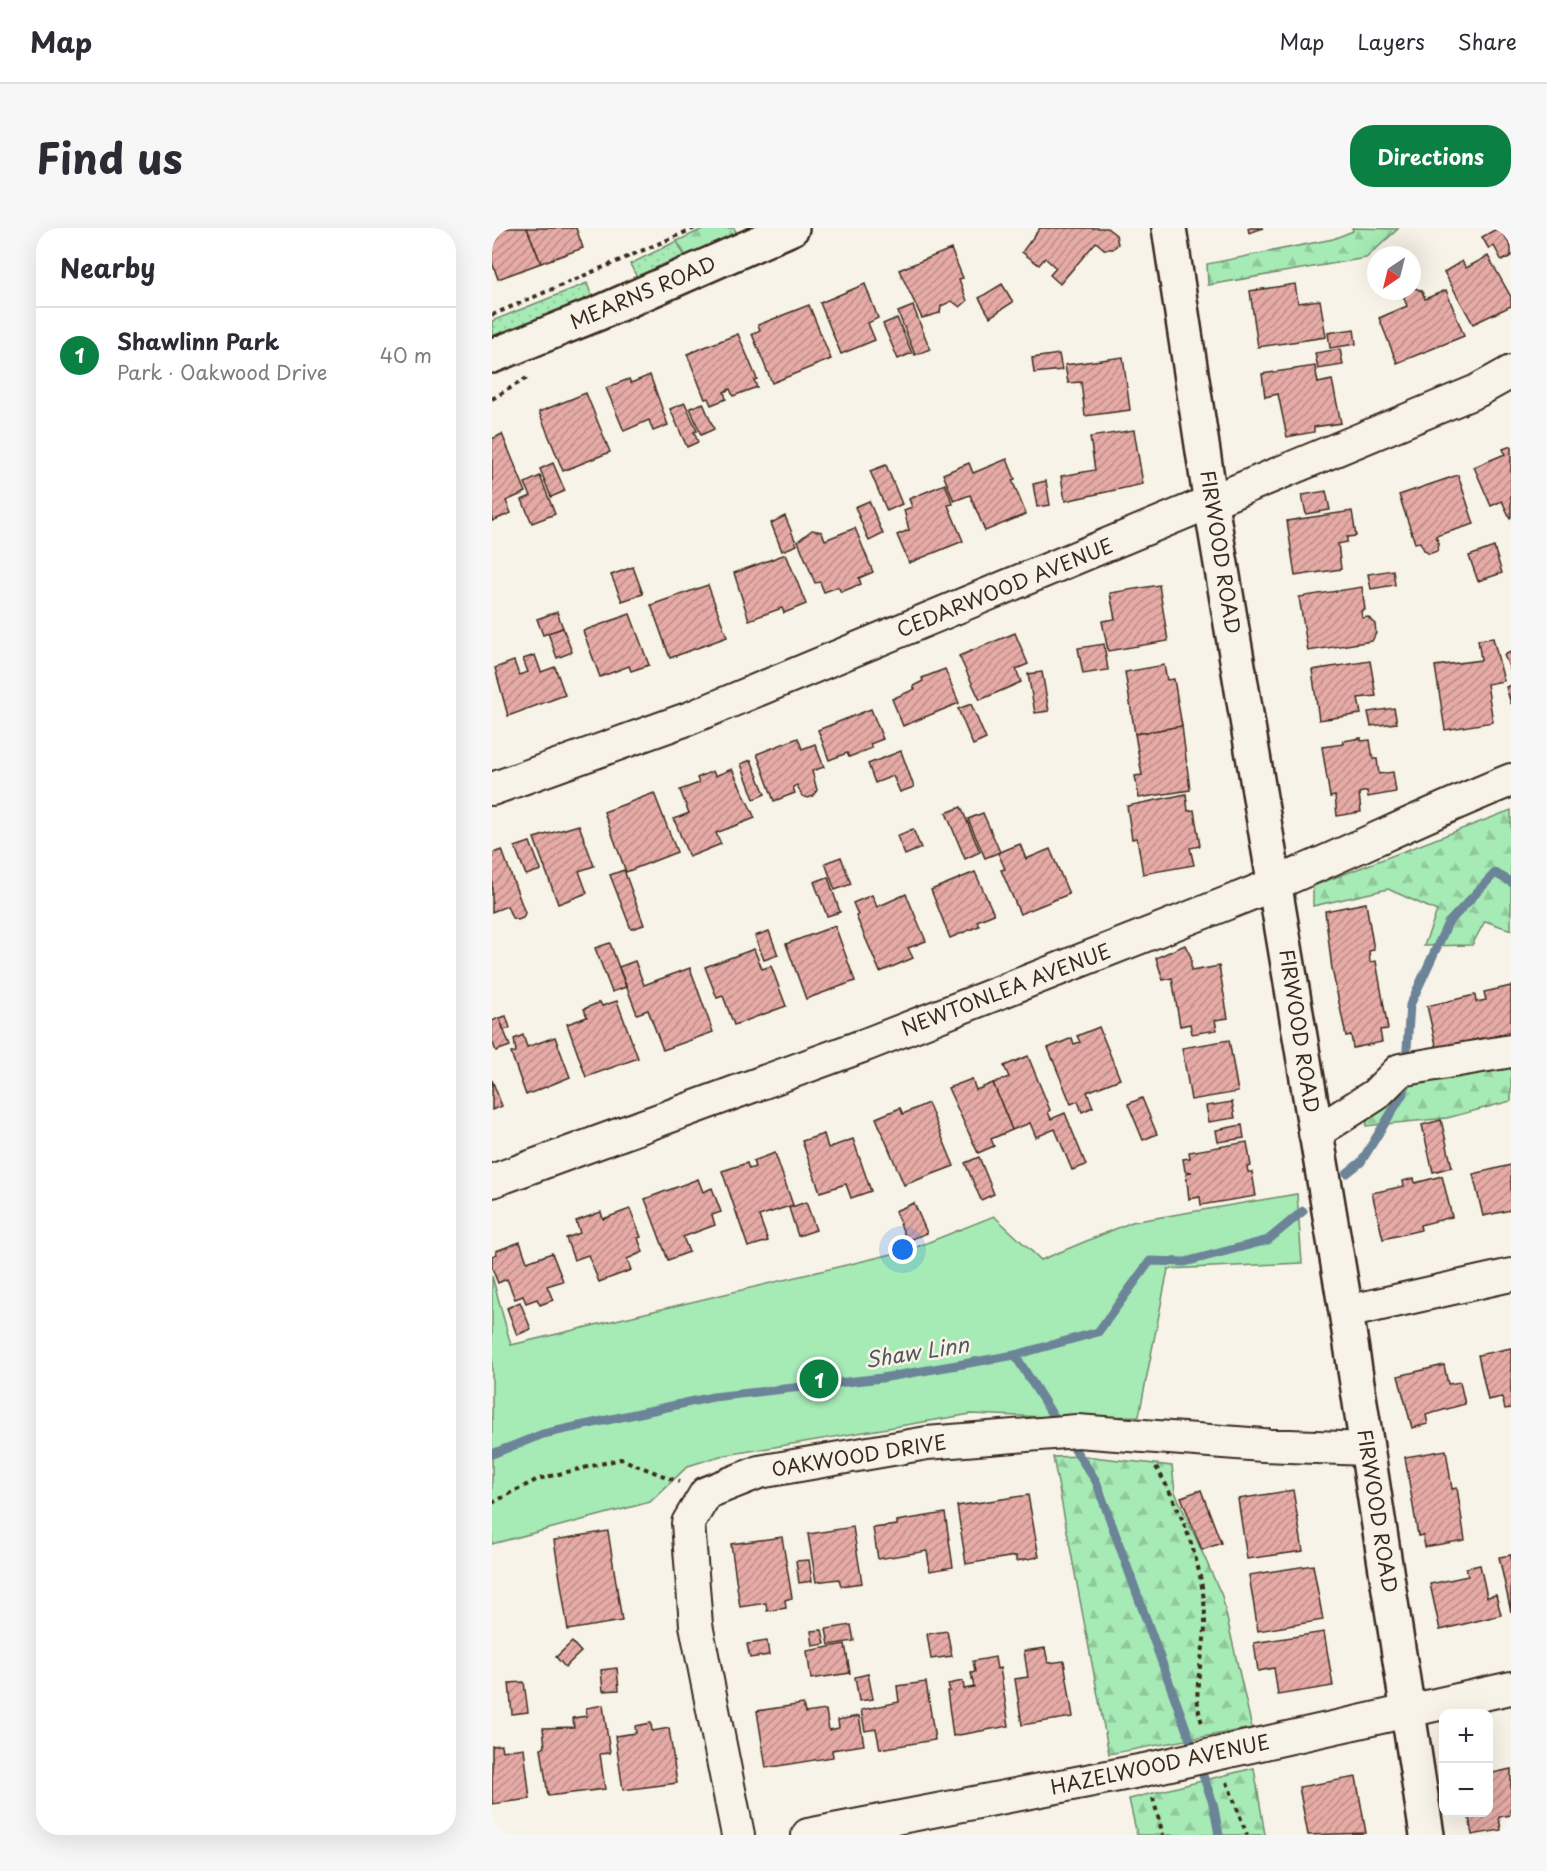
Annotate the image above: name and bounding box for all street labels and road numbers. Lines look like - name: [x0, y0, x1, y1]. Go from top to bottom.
- street label: MEARNS ROAD: [565, 248, 720, 336]
- street label: FIRWOOD ROAD: [1193, 468, 1249, 636]
- street label: CEDARWOOD AVENUE: [892, 530, 1117, 644]
- street label: NEWTONLEA AVENUE: [897, 935, 1115, 1043]
- street label: FIRWOOD ROAD: [1272, 947, 1328, 1115]
- street label: OAKWOOD DRIVE: [769, 1426, 949, 1484]
- street label: FIRWOOD ROAD: [1350, 1427, 1406, 1595]
- street label: HAZELWOOD AVENUE: [1047, 1726, 1272, 1802]

